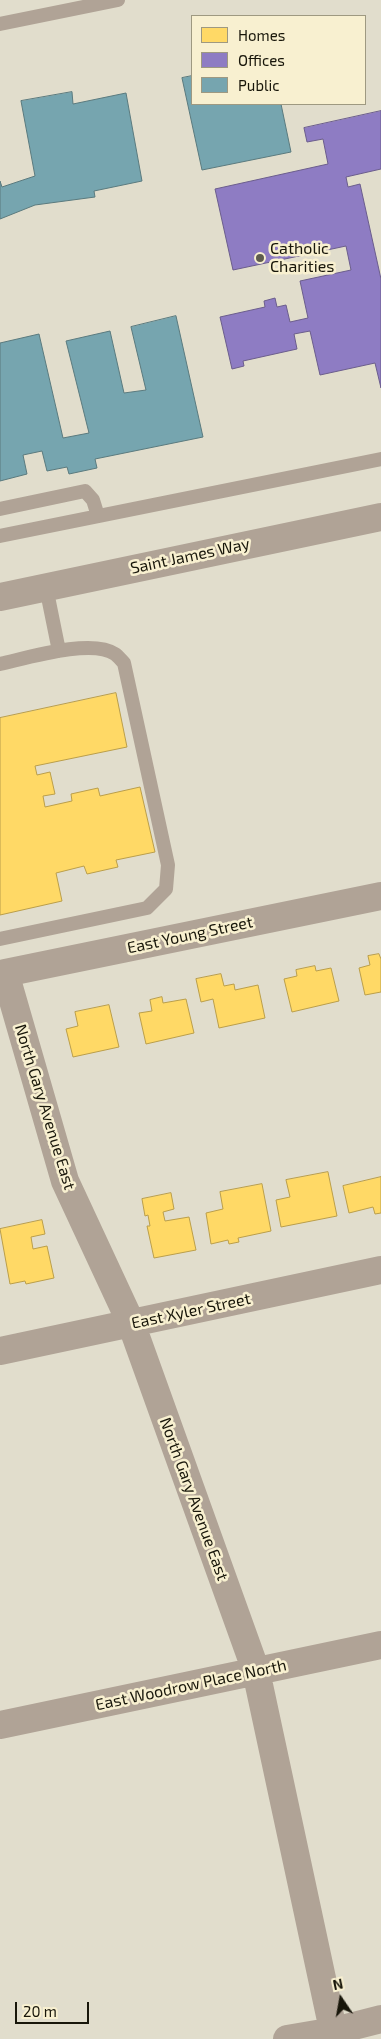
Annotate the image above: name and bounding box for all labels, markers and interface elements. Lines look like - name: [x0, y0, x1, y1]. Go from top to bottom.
- legend: [191, 15, 366, 105]
- text: Homes: [238, 26, 285, 44]
- text: Offices: [238, 51, 285, 69]
- text: Public: [238, 76, 279, 94]
- place label: Catholic Charities: [270, 239, 334, 277]
- marker: Catholic Charities: [254, 252, 266, 264]
- street label: Saint James Way: [129, 534, 251, 578]
- street label: East Young Street: [125, 912, 255, 958]
- street label: North Gary Avenue East: [11, 1022, 79, 1192]
- street label: East Xyler Street: [130, 1289, 252, 1333]
- street label: North Gary Avenue East: [156, 1415, 232, 1583]
- street label: East Woodrow Place North: [94, 1655, 288, 1715]
- north arrow: [316, 1974, 366, 2024]
- text: N: [331, 1974, 344, 1993]
- scale bar: [18, 1992, 91, 2024]
- text: 20 m: [23, 2002, 57, 2020]

